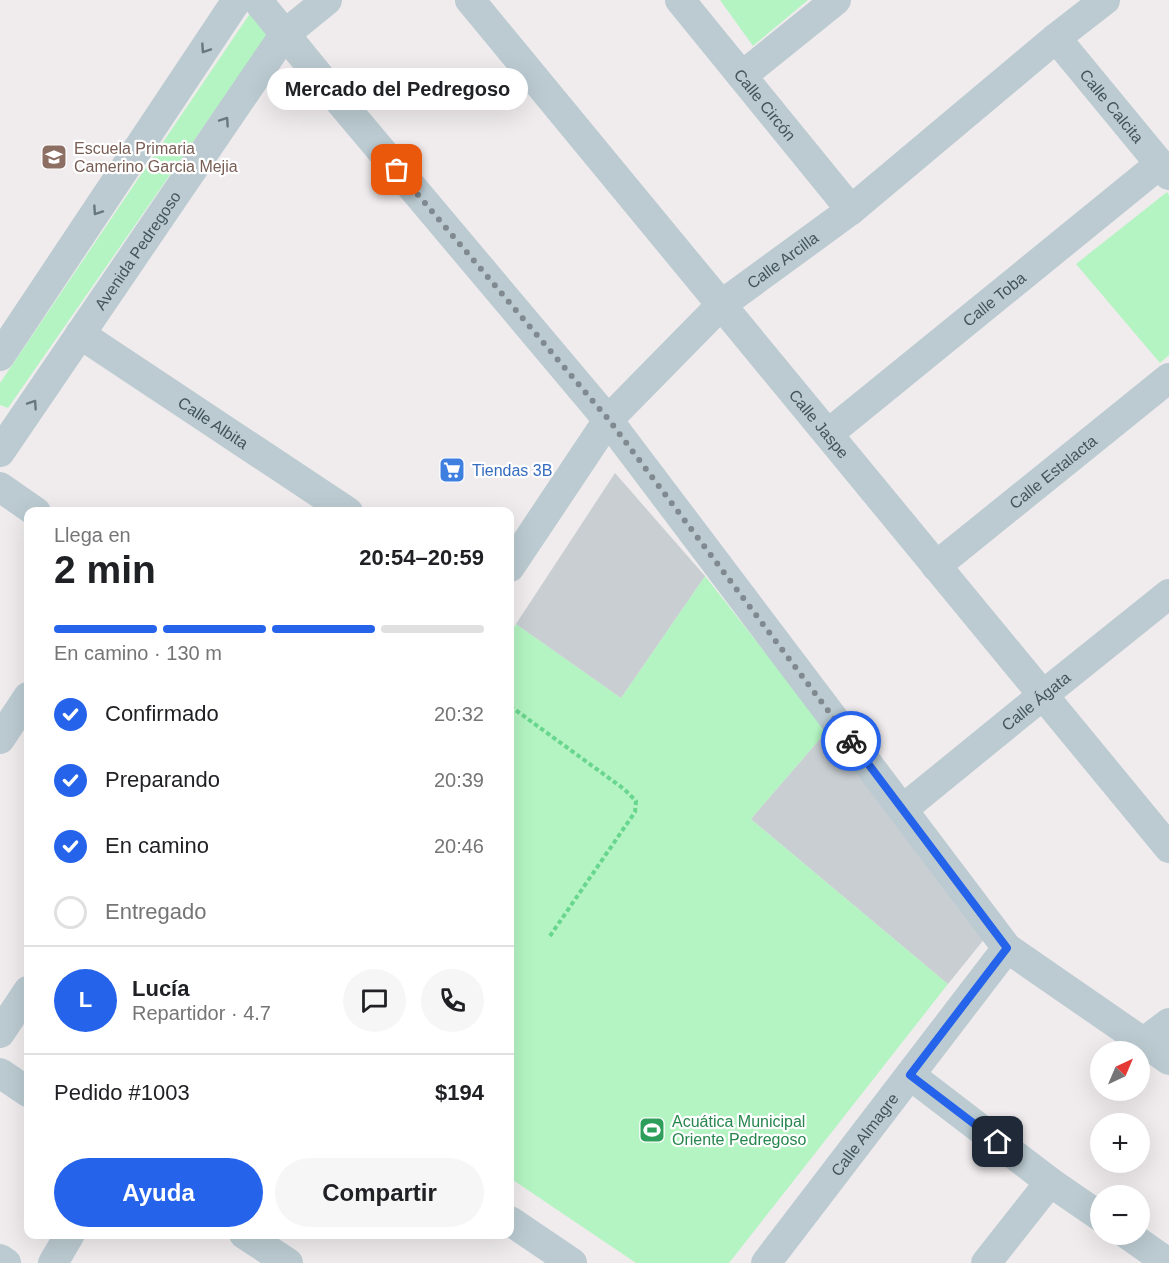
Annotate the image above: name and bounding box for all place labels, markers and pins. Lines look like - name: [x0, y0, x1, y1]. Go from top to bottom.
- callout: Mercado del Pedregoso: [266, 68, 528, 110]
- place label: Escuela Primaria Camerino Garcia Mejia: [74, 140, 238, 175]
- school or university icon: Escuela Primaria Camerino Garcia Mejia: [39, 142, 69, 172]
- pin: [371, 144, 422, 195]
- supermarket icon: Tiendas 3B: [437, 455, 467, 485]
- place label: Tiendas 3B: [472, 462, 552, 479]
- place label: Acuática Municipal Oriente Pedregoso: [672, 1113, 806, 1148]
- sports icon: Acuática Municipal Oriente Pedregoso: [637, 1115, 667, 1145]
- pin: [972, 1116, 1023, 1167]

